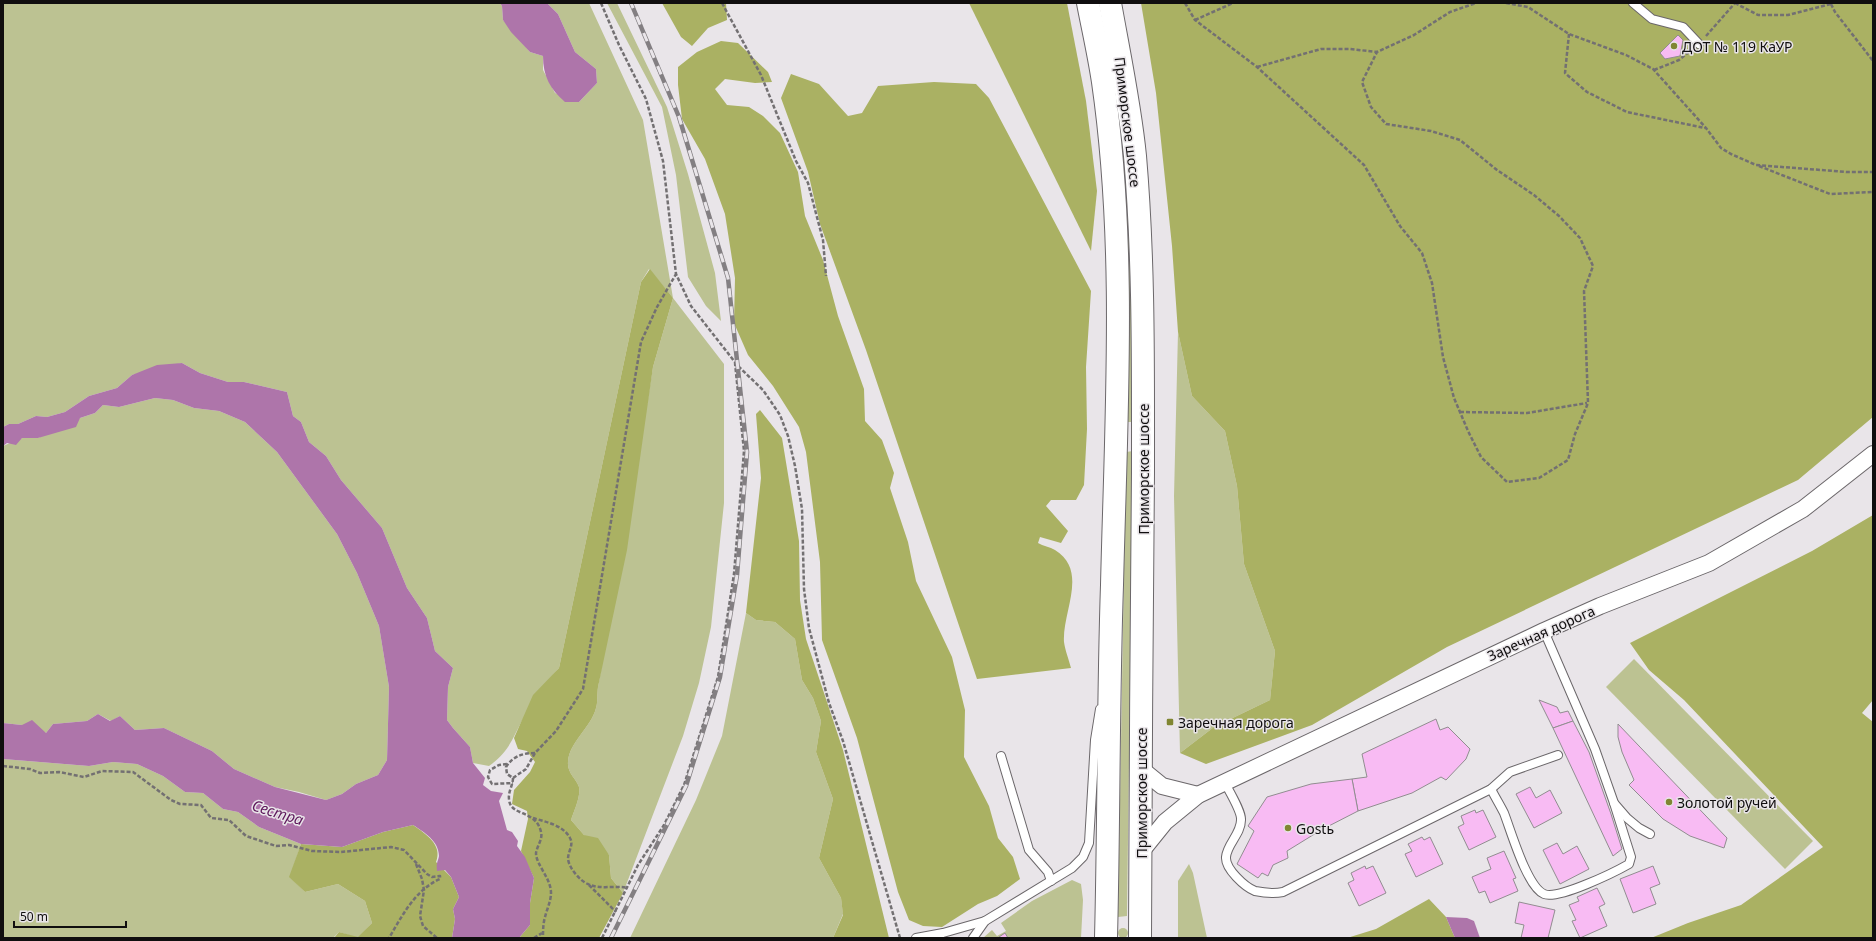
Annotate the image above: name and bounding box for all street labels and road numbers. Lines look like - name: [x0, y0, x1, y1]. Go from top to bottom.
- street label: Приморское шоссе: [1111, 56, 1145, 188]
- street label: Приморское шоссе: [1134, 403, 1153, 534]
- street label: Заречная дорога: [1484, 601, 1598, 665]
- street label: Приморское шоссе: [1132, 727, 1151, 858]

